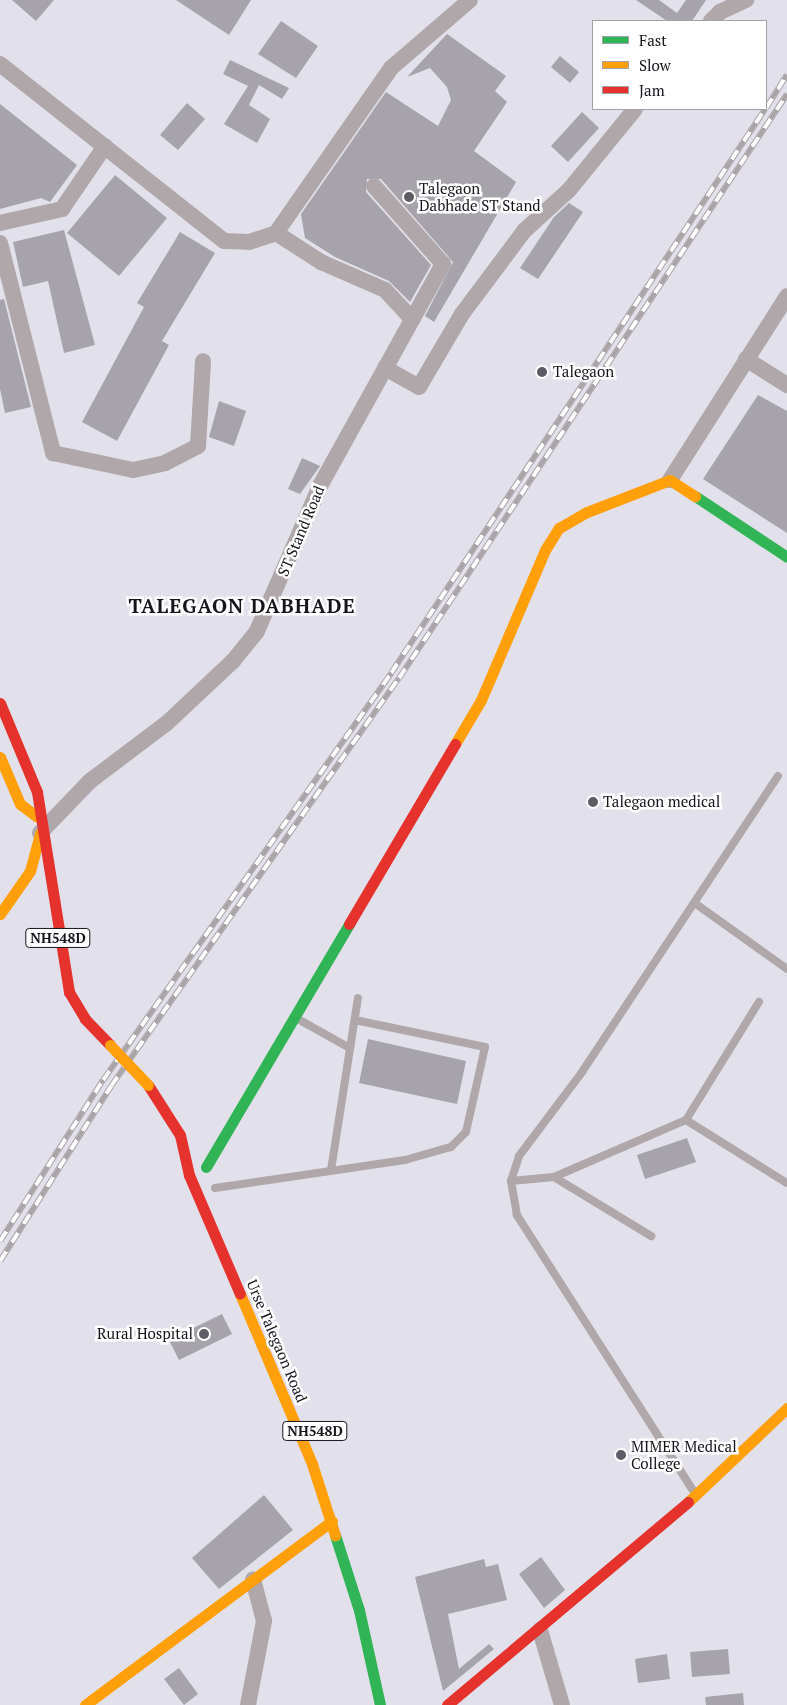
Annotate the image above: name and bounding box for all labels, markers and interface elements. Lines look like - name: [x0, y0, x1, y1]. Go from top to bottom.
- legend: [592, 20, 767, 110]
- text: Fast: [639, 30, 667, 50]
- text: Slow: [639, 55, 671, 75]
- text: Jam: [639, 80, 665, 100]
- place label: Talegaon Dabhade ST Stand: [419, 179, 541, 214]
- marker: Talegaon Dabhade ST Stand: [403, 191, 415, 203]
- place label: Talegaon: [553, 363, 614, 381]
- marker: Talegaon: [535, 365, 549, 379]
- street label: ST Stand Road: [274, 483, 328, 579]
- district label: TALEGAON DABHADE: [126, 593, 358, 617]
- place label: Talegaon medical: [603, 793, 720, 811]
- marker: Talegaon medical: [587, 796, 599, 808]
- road number: NH548D: [24, 926, 92, 950]
- street label: Urse Talegaon Road: [243, 1277, 311, 1405]
- place label: Rural Hospital: [97, 1325, 193, 1343]
- marker: Rural Hospital: [197, 1327, 211, 1341]
- road number: NH548D: [281, 1420, 349, 1442]
- place label: MIMER Medical College: [631, 1437, 737, 1472]
- marker: MIMER Medical College: [615, 1449, 627, 1461]

